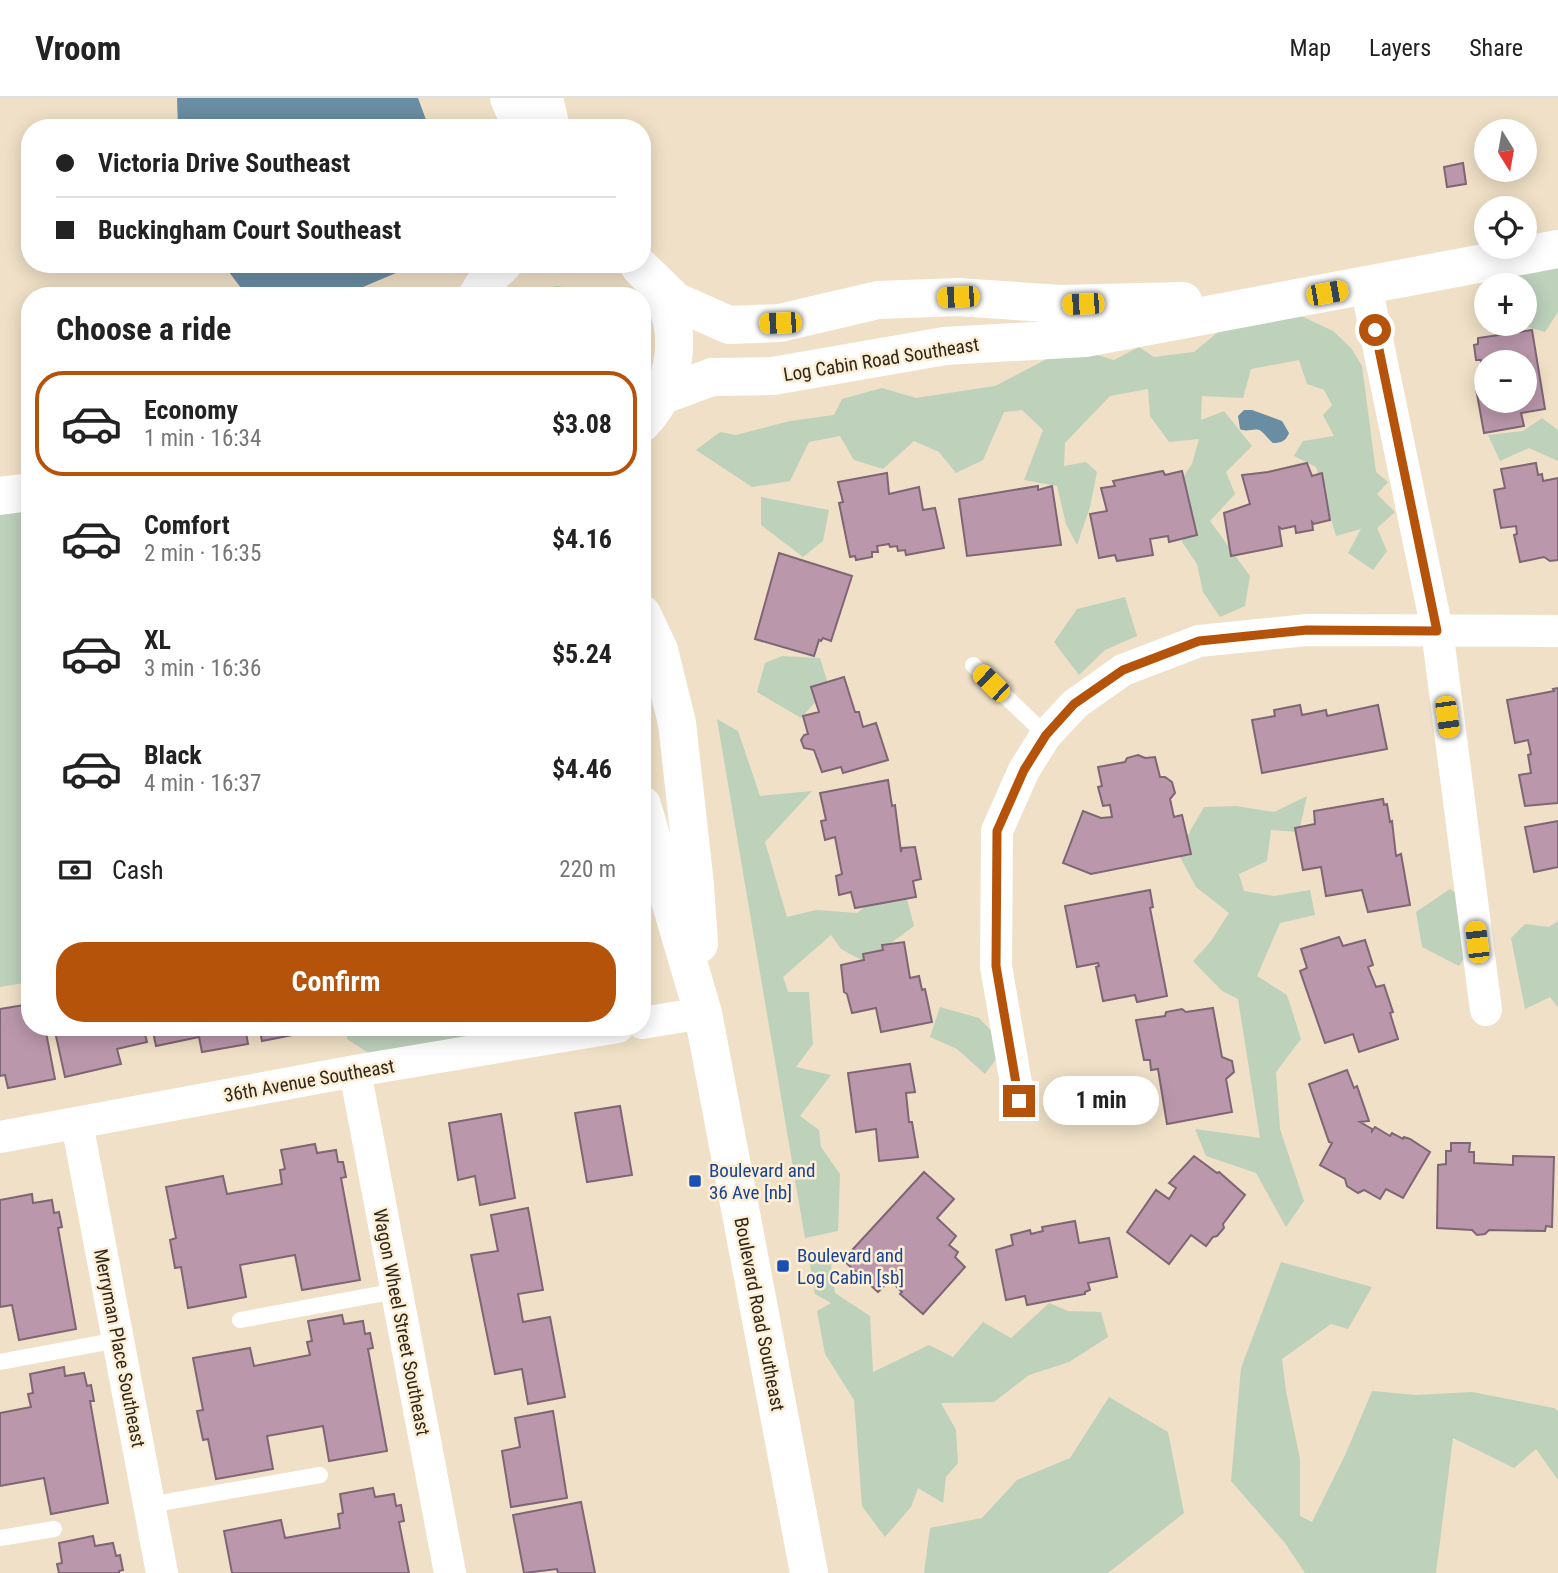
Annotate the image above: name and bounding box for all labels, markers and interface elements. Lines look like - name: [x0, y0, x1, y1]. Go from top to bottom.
- text: Vroom: [35, 29, 121, 68]
- text: Map: [1290, 34, 1331, 62]
- text: Layers: [1369, 34, 1431, 62]
- text: Share: [1469, 34, 1523, 62]
- north arrow: [1474, 119, 1536, 182]
- map controls: [1474, 119, 1537, 413]
- text: Victoria Drive Southeast: [98, 148, 350, 178]
- button: locate: [1474, 196, 1537, 259]
- text: Buckingham Court Southeast: [98, 215, 401, 245]
- button: +: [1474, 273, 1537, 336]
- car: [1305, 279, 1350, 307]
- car: [937, 286, 980, 308]
- car: [1062, 293, 1105, 315]
- text: Choose a ride: [56, 310, 231, 348]
- car: [759, 312, 802, 334]
- route start: [1359, 314, 1391, 346]
- street label: Log Cabin Road Southeast: [782, 333, 980, 386]
- button: −: [1474, 350, 1537, 413]
- icon: car: [60, 392, 123, 455]
- text: Economy: [144, 395, 238, 425]
- text: $3.08: [552, 409, 612, 439]
- text: 1 min · 16:34: [144, 425, 261, 452]
- icon: car: [60, 507, 123, 570]
- text: Comfort: [144, 510, 230, 540]
- text: $4.16: [552, 524, 612, 554]
- text: 2 min · 16:35: [144, 540, 261, 567]
- icon: car: [60, 622, 123, 685]
- text: XL: [144, 625, 171, 655]
- text: $5.24: [552, 639, 612, 669]
- text: 3 min · 16:36: [144, 655, 261, 682]
- car: [969, 661, 1014, 705]
- car: [1434, 695, 1461, 739]
- icon: car: [60, 737, 123, 800]
- text: Black: [144, 740, 202, 770]
- text: $4.46: [552, 754, 612, 784]
- text: 4 min · 16:37: [144, 770, 261, 797]
- icon: cash: [56, 851, 94, 889]
- text: Cash: [112, 855, 164, 885]
- text: 220 m: [559, 856, 616, 883]
- car: [1465, 920, 1490, 964]
- button: Confirm: [56, 942, 616, 1022]
- street label: 36th Avenue Southeast: [222, 1054, 396, 1107]
- callout: 1 min: [1044, 1076, 1159, 1126]
- route end: [1003, 1085, 1035, 1117]
- text: 1 min: [1075, 1087, 1127, 1114]
- place label: Boulevard and 36 Ave [nb]: [709, 1159, 815, 1204]
- marker: Boulevard and 36 Ave [nb]: [687, 1173, 703, 1189]
- street label: Wagon Wheel Street Southeast: [368, 1207, 435, 1437]
- street label: Boulevard Road Southeast: [729, 1215, 790, 1413]
- place label: Boulevard and Log Cabin [sb]: [797, 1244, 904, 1289]
- street label: Merryman Place Southeast: [89, 1247, 150, 1449]
- marker: Boulevard and Log Cabin [sb]: [775, 1258, 791, 1274]

